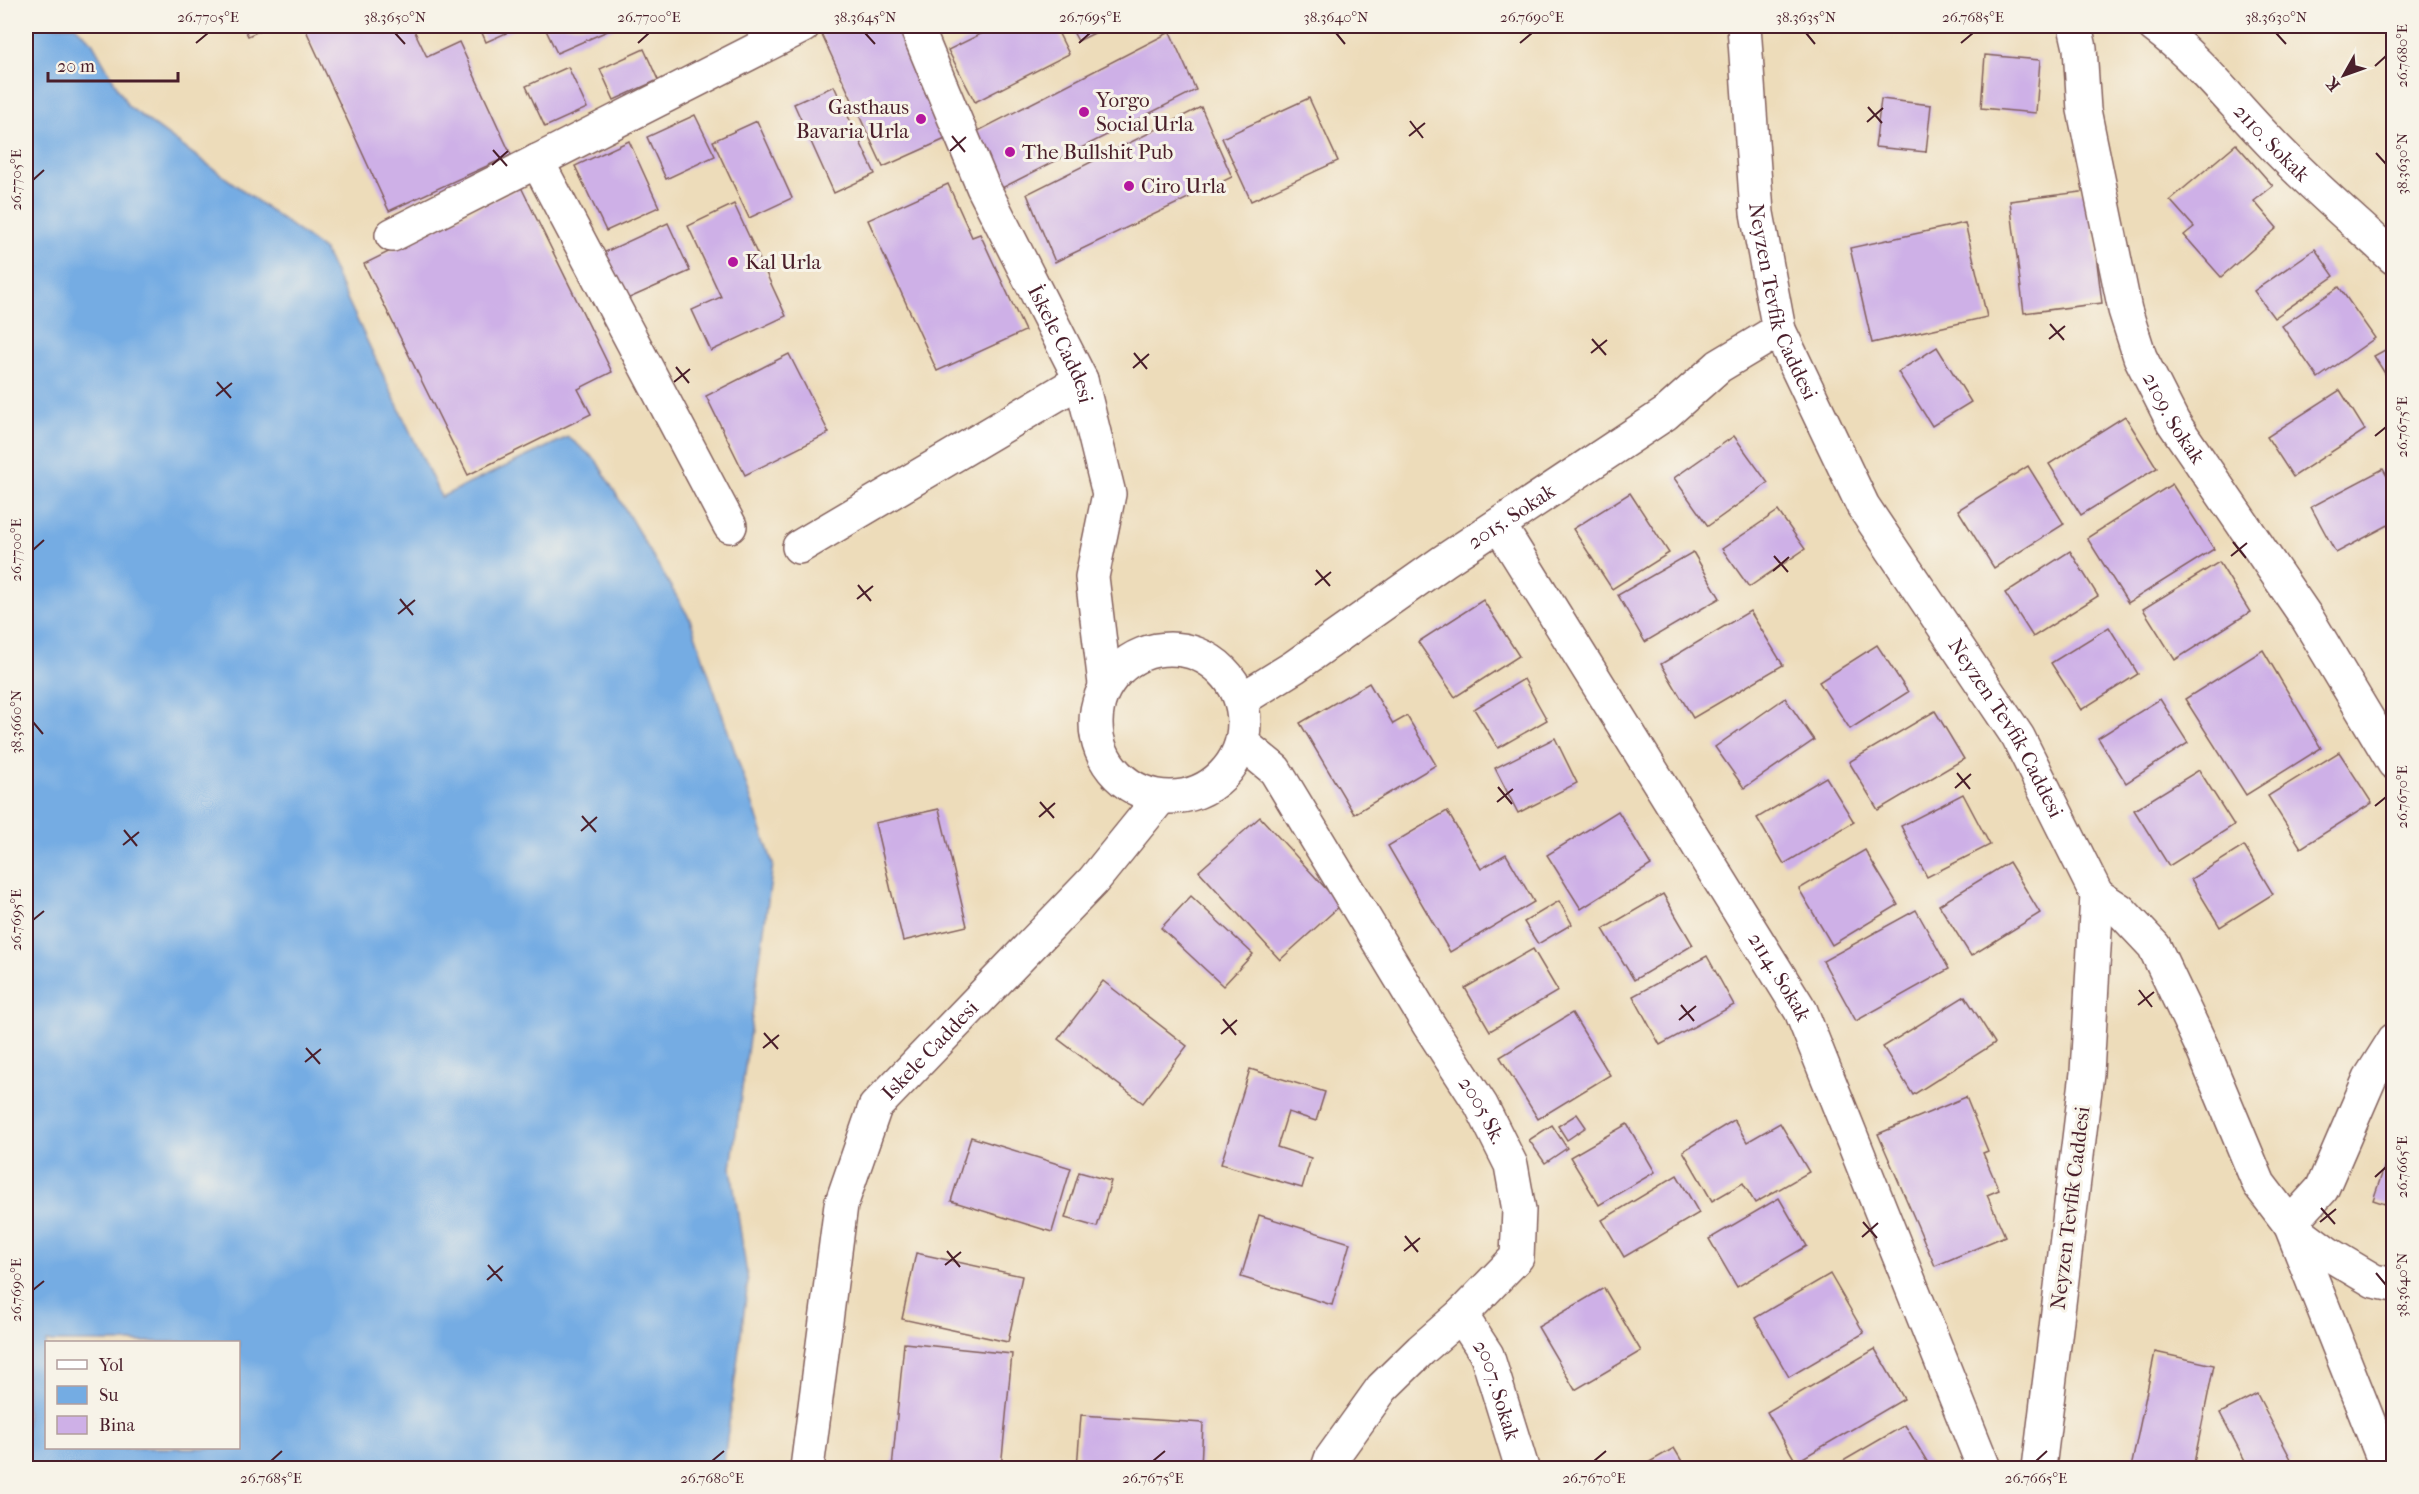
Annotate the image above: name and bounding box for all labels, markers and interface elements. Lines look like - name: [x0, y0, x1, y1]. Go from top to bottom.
- text: 26.7705°E: [177, 8, 239, 26]
- text: 38.3650°N: [364, 8, 427, 26]
- text: 26.7700°E: [617, 8, 681, 26]
- text: 38.3645°N: [834, 8, 897, 26]
- text: 26.7695°E: [1059, 8, 1121, 26]
- text: 38.3640°N: [1304, 8, 1369, 26]
- text: 26.7690°E: [1500, 8, 1564, 26]
- text: 38.3635°N: [1776, 8, 1837, 26]
- text: 26.7685°E: [1942, 8, 2004, 26]
- text: 38.3630°N: [2245, 8, 2308, 26]
- text: 26.7680°E: [2393, 24, 2411, 88]
- scale bar: [48, 45, 178, 83]
- north arrow: [2314, 45, 2374, 105]
- text: 20 m: [57, 56, 95, 77]
- text: K: [2321, 73, 2344, 95]
- place label: Yorgo Social Urla: [1095, 88, 1194, 136]
- place label: Gasthaus Bavaria Urla: [796, 95, 909, 143]
- street label: 2110. Sokak: [2229, 99, 2315, 187]
- marker: Yorgo Social Urla: [1077, 105, 1091, 119]
- marker: Gasthaus Bavaria Urla: [914, 112, 928, 126]
- text: 38.3630°N: [2393, 132, 2411, 195]
- place label: The Bullshit Pub: [1022, 140, 1173, 164]
- marker: The Bullshit Pub: [1003, 145, 1017, 159]
- text: 26.7705°E: [7, 149, 25, 211]
- place label: Ciro Urla: [1141, 174, 1226, 198]
- marker: Ciro Urla: [1122, 179, 1136, 193]
- street label: Neyzen Tevfik Caddesi: [1744, 202, 1822, 404]
- place label: Kal Urla: [745, 250, 821, 274]
- marker: Kal Urla: [726, 255, 740, 269]
- street label: İskele Caddesi: [1023, 281, 1098, 406]
- street label: 2109. Sokak: [2138, 368, 2210, 468]
- text: 26.7675°E: [2393, 396, 2411, 458]
- street label: 2015. Sokak: [1463, 478, 1560, 554]
- text: 26.7700°E: [7, 518, 25, 582]
- street label: Neyzen Tevfik Caddesi: [1943, 634, 2068, 822]
- text: 38.3660°N: [7, 689, 25, 754]
- text: 26.7670°E: [2393, 765, 2411, 829]
- text: 26.7695°E: [7, 889, 25, 951]
- street label: 2114. Sokak: [1743, 928, 1816, 1025]
- street label: Iskele Caddesi: [877, 996, 983, 1105]
- street label: 2005 Sk.: [1454, 1072, 1510, 1148]
- street label: Neyzen Tevfik Caddesi: [2046, 1105, 2094, 1311]
- text: 26.7665°E: [2393, 1136, 2411, 1198]
- text: 38.3640°N: [2393, 1252, 2411, 1317]
- text: 26.7690°E: [7, 1258, 25, 1322]
- street label: 2007. Sokak: [1468, 1335, 1525, 1444]
- legend: [45, 1341, 240, 1449]
- text: Yol: [98, 1355, 124, 1376]
- text: Su: [99, 1385, 118, 1406]
- text: Bina: [99, 1415, 135, 1436]
- text: 26.7685°E: [240, 1469, 302, 1487]
- text: 26.7680°E: [680, 1469, 744, 1487]
- text: 26.7675°E: [1122, 1469, 1184, 1487]
- text: 26.7670°E: [1562, 1469, 1626, 1487]
- text: 26.7665°E: [2005, 1469, 2067, 1487]

